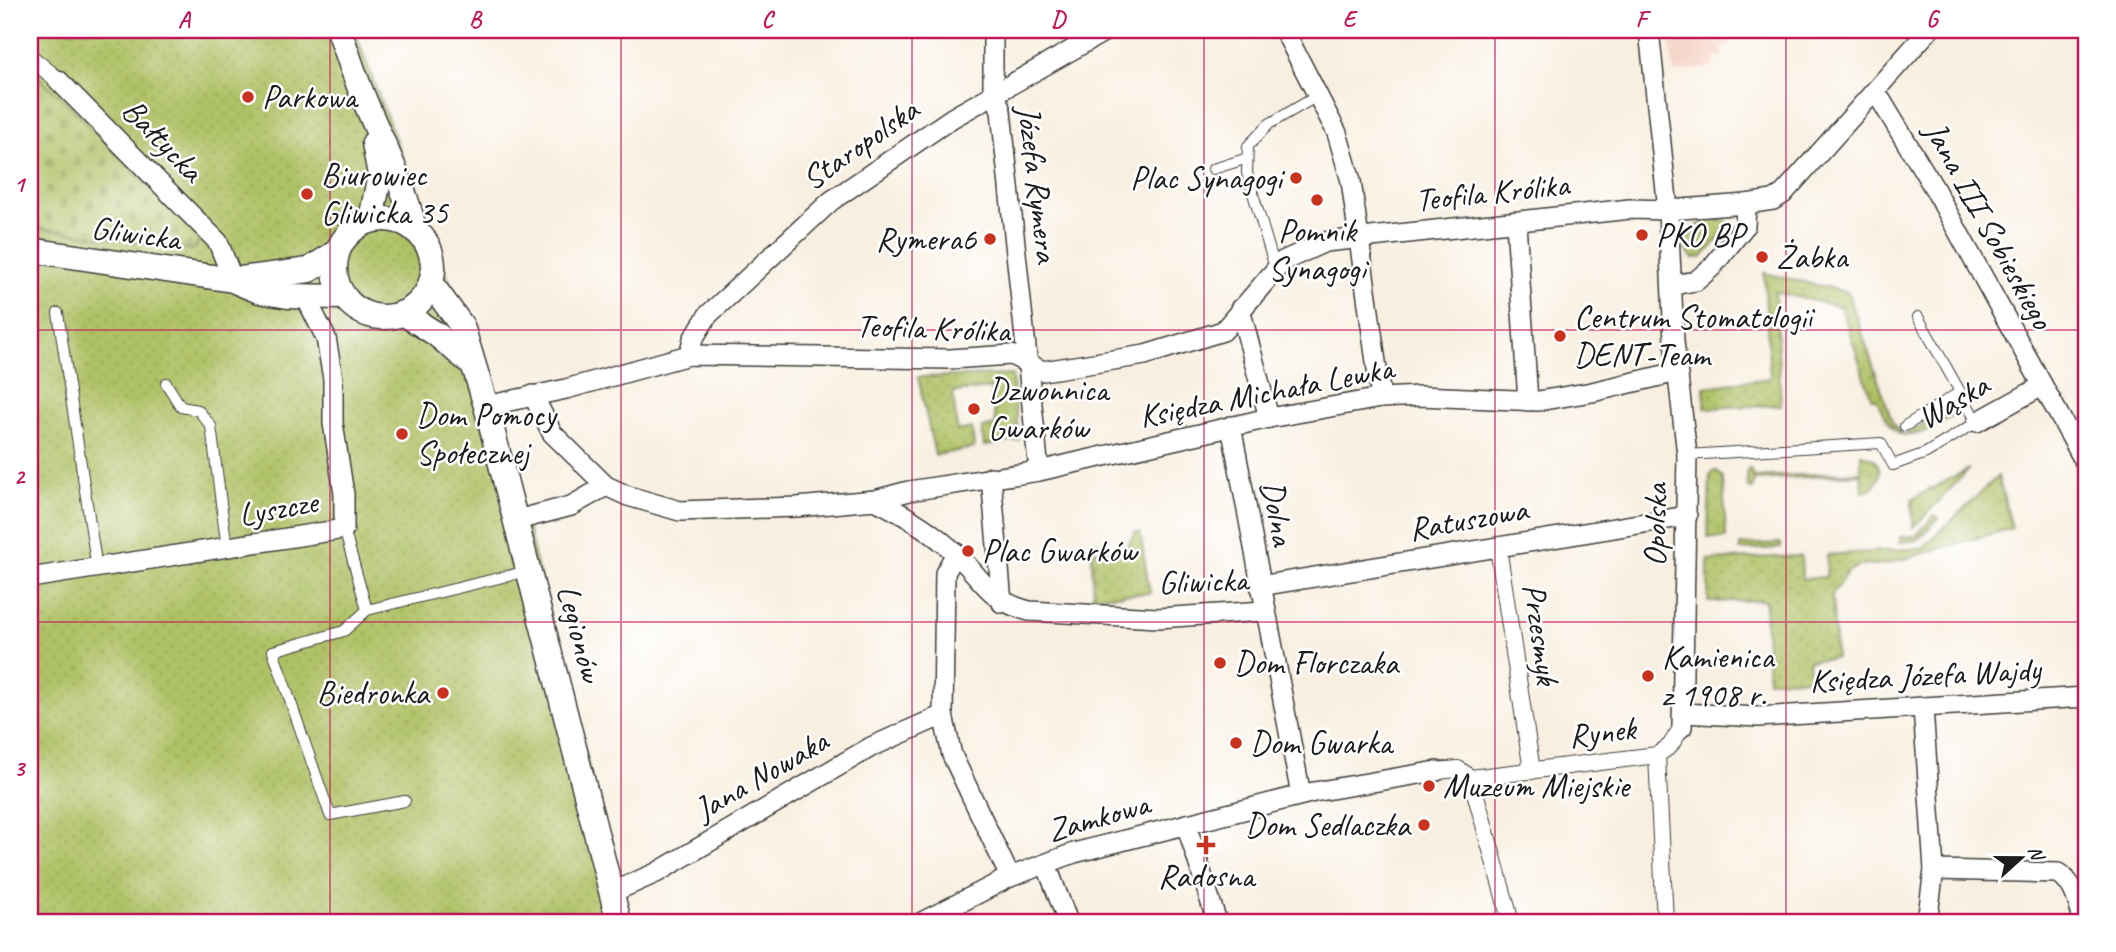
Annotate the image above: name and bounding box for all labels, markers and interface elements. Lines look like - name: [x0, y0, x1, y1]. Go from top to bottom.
- text: A: [178, 5, 192, 34]
- text: B: [469, 5, 483, 34]
- text: C: [762, 5, 776, 34]
- text: D: [1051, 5, 1067, 34]
- text: E: [1343, 5, 1359, 34]
- text: F: [1636, 5, 1652, 34]
- text: G: [1926, 5, 1941, 34]
- place label: Parkowa: [262, 76, 359, 118]
- street label: Staropolska: [793, 87, 929, 199]
- street label: Bałtycka: [113, 89, 215, 192]
- marker: Parkowa: [240, 89, 256, 105]
- street label: Józefa Rymera: [1007, 101, 1069, 267]
- street label: Jana III Sobieskiego: [1914, 112, 2064, 337]
- place label: Biurowiec Gliwicka 35: [321, 154, 450, 234]
- place label: Plac Synagogi: [1130, 157, 1286, 199]
- street label: Teofila Królika: [1413, 163, 1572, 221]
- text: 1: [14, 170, 27, 199]
- marker: Plac Synagogi: [1288, 170, 1304, 186]
- marker: Biurowiec Gliwicka 35: [299, 186, 315, 202]
- marker: Pomnik Synagogi: [1309, 192, 1325, 208]
- street label: Gliwicka: [89, 206, 186, 260]
- place label: Pomnik Synagogi: [1268, 210, 1369, 290]
- place label: PKO BP: [1656, 214, 1749, 256]
- place label: Rymera6: [876, 218, 977, 260]
- marker: PKO BP: [1634, 227, 1650, 243]
- marker: Rymera6: [982, 231, 998, 247]
- place label: Żabka: [1776, 236, 1849, 278]
- marker: Żabka: [1754, 249, 1770, 265]
- place label: Centrum Stomatologii DENT-Team: [1574, 296, 1816, 376]
- street label: Teofila Królika: [855, 304, 1012, 352]
- marker: Centrum Stomatologii DENT-Team: [1552, 328, 1568, 344]
- street label: Księdza Michała Lewka: [1136, 346, 1399, 437]
- street label: Wąska: [1910, 363, 1999, 438]
- place label: Dzwonnica Gwarków: [988, 369, 1111, 449]
- place label: Dom Pomocy Społecznej: [416, 394, 558, 474]
- marker: Dzwonnica Gwarków: [966, 401, 982, 417]
- marker: Dom Pomocy Społecznej: [394, 426, 410, 442]
- text: 2: [14, 462, 27, 491]
- street label: Dolna: [1252, 477, 1305, 550]
- street label: Lyszcze: [235, 480, 323, 536]
- street label: Opolska: [1633, 481, 1677, 567]
- street label: Ratuszowa: [1405, 487, 1533, 550]
- place label: Plac Gwarków: [982, 530, 1140, 572]
- marker: Plac Gwarków: [960, 543, 976, 559]
- street label: Gliwicka: [1158, 558, 1251, 604]
- street label: Legionów: [547, 580, 614, 689]
- street label: Przesmyk: [1513, 581, 1569, 689]
- place label: Kamienica z 1908 r.: [1662, 636, 1775, 716]
- place label: Dom Florczaka: [1234, 642, 1401, 684]
- street label: Księdza Józefa Wajdy: [1809, 648, 2044, 702]
- marker: Dom Florczaka: [1212, 655, 1228, 671]
- marker: Kamienica z 1908 r.: [1640, 668, 1656, 684]
- place label: Biedronka: [317, 672, 432, 714]
- marker: Biedronka: [435, 685, 451, 701]
- street label: Rynek: [1566, 707, 1640, 757]
- street label: Jana Nowaka: [685, 719, 837, 831]
- place label: Dom Gwarka: [1250, 722, 1394, 764]
- marker: Dom Gwarka: [1228, 735, 1244, 751]
- text: 3: [14, 754, 27, 783]
- place label: Muzeum Miejskie: [1443, 765, 1631, 807]
- marker: Muzeum Miejskie: [1421, 778, 1437, 794]
- street label: Zamkowa: [1042, 782, 1156, 851]
- place label: Dom Sedlaczka: [1245, 804, 1413, 846]
- marker: Dom Sedlaczka: [1416, 817, 1432, 833]
- north arrow: [1986, 822, 2056, 892]
- marker: Radosna: [1198, 837, 1214, 853]
- text: N: [2023, 842, 2050, 865]
- place label: Radosna: [1158, 855, 1256, 897]

